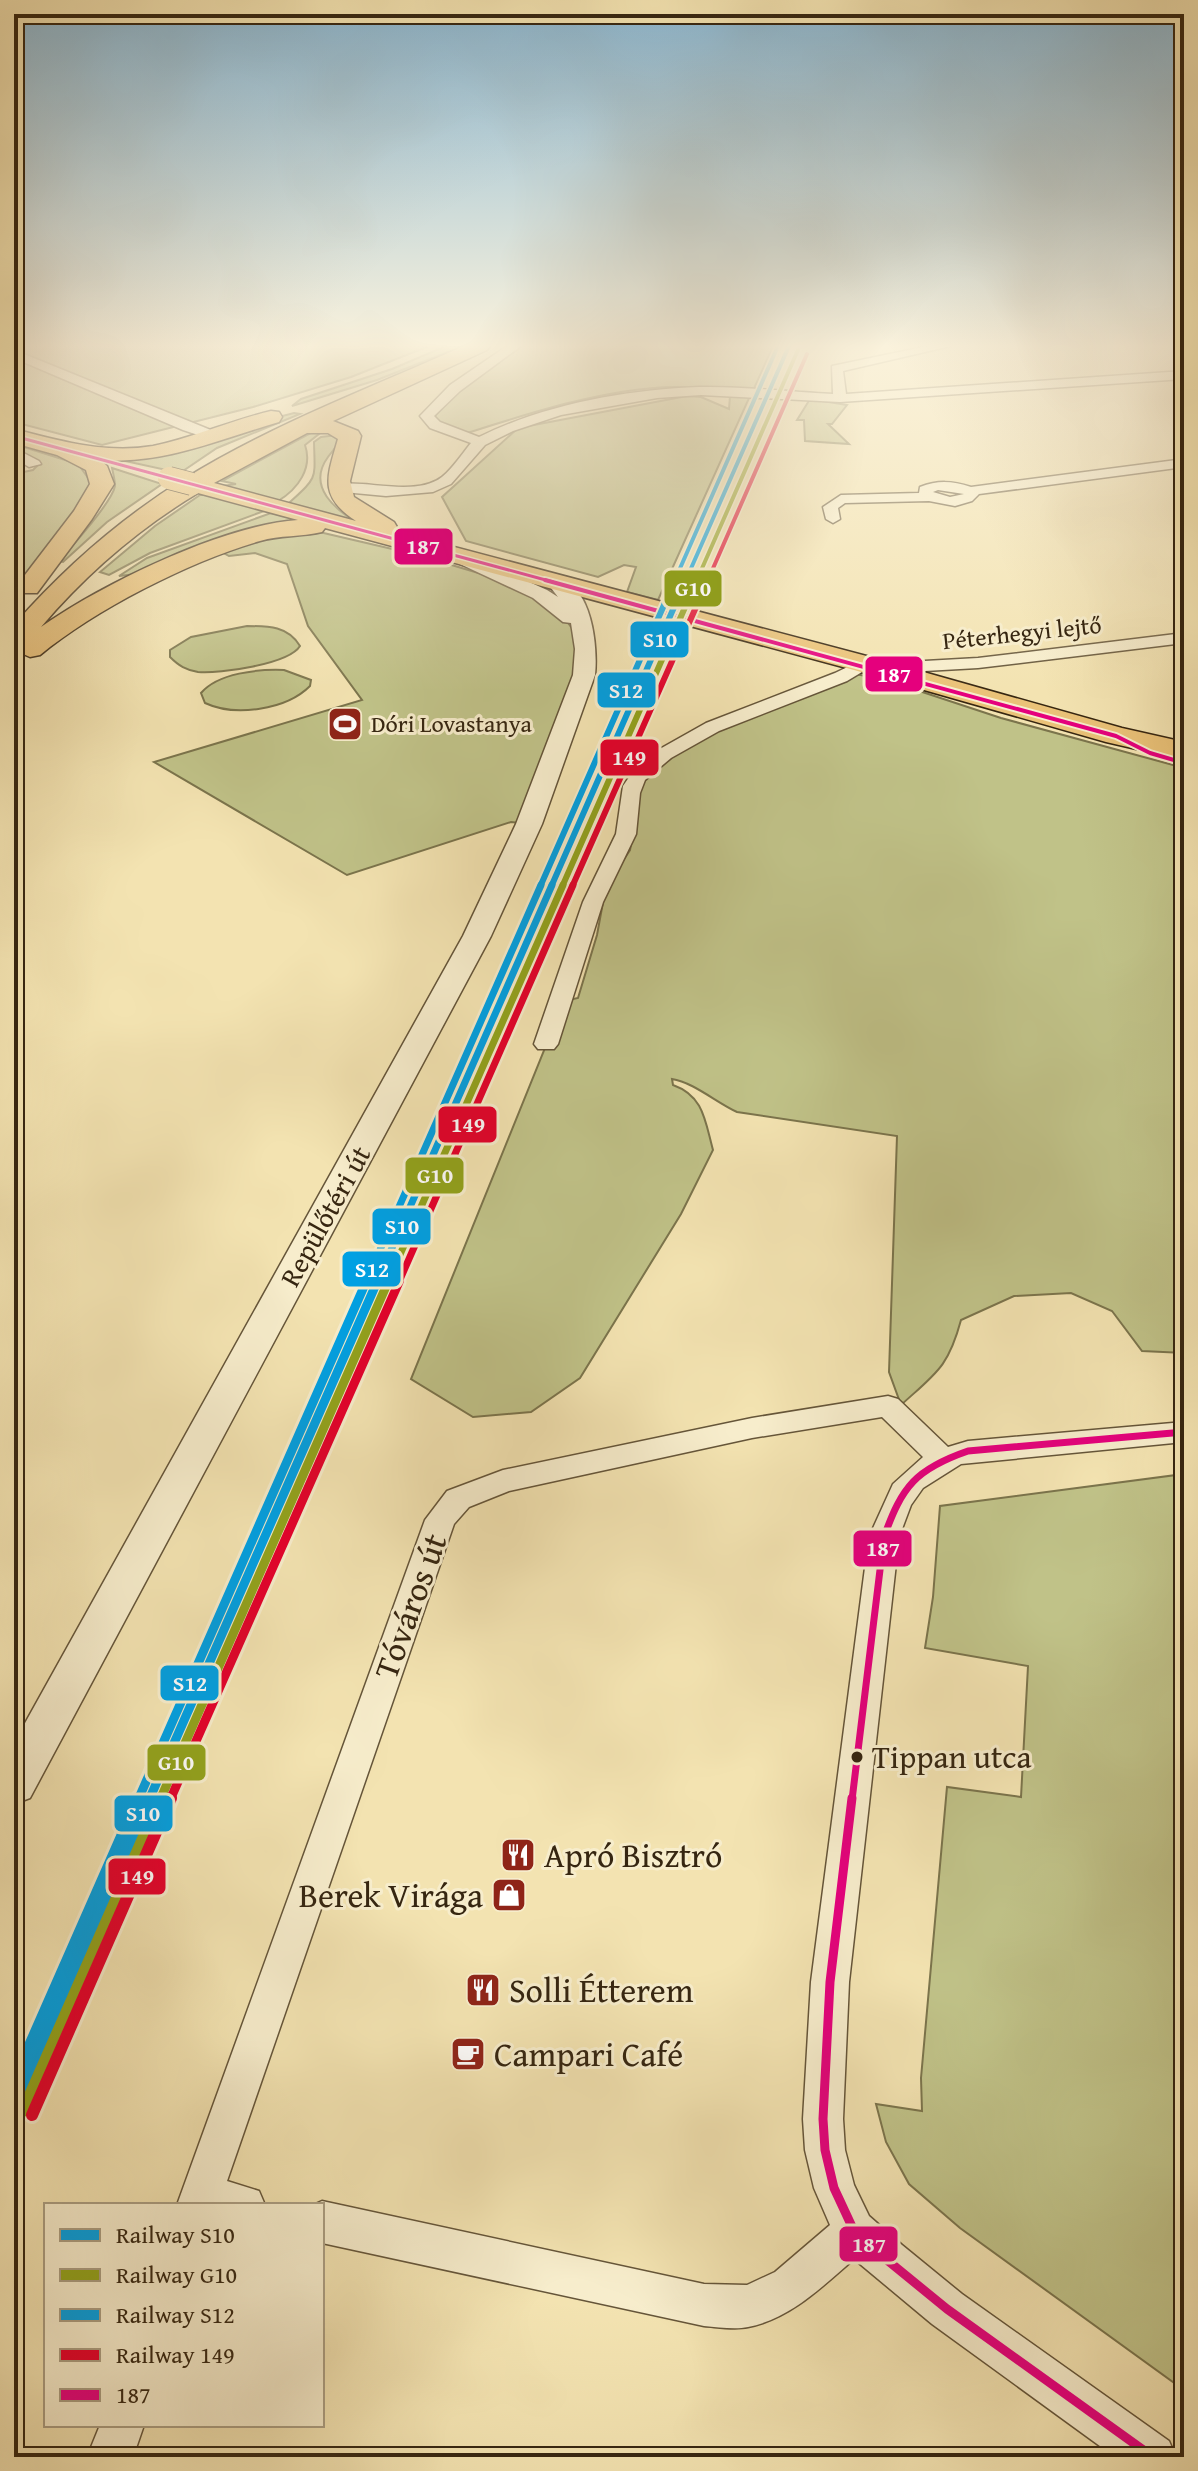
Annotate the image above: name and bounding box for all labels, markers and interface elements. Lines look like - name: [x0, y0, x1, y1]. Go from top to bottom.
- line badge: 187: [393, 527, 454, 566]
- text: 187: [406, 530, 440, 562]
- line badge: G10: [663, 569, 723, 608]
- text: G10: [675, 572, 711, 604]
- street label: Péterhegyi lejtő: [941, 607, 1103, 658]
- line badge: S10: [629, 620, 690, 659]
- text: S10: [643, 623, 677, 655]
- line badge: 187: [864, 655, 924, 693]
- text: 187: [877, 658, 911, 690]
- line badge: S12: [596, 671, 657, 709]
- text: S12: [609, 674, 643, 706]
- sports icon: Dóri Lovastanya: [326, 705, 364, 743]
- place label: Dóri Lovastanya: [371, 706, 532, 741]
- line badge: 149: [599, 738, 660, 777]
- text: 149: [612, 741, 646, 773]
- line badge: 149: [437, 1105, 498, 1144]
- text: 149: [451, 1108, 485, 1140]
- street label: Repülőtéri út: [269, 1138, 380, 1294]
- line badge: G10: [404, 1156, 465, 1195]
- text: G10: [417, 1159, 453, 1191]
- line badge: S10: [371, 1207, 432, 1246]
- text: S10: [385, 1210, 419, 1242]
- line badge: S12: [341, 1250, 402, 1288]
- text: S12: [355, 1253, 389, 1285]
- street label: Tóváros út: [361, 1526, 458, 1685]
- line badge: 187: [852, 1529, 913, 1568]
- text: 187: [866, 1532, 900, 1564]
- line badge: S12: [159, 1664, 220, 1702]
- text: S12: [173, 1667, 207, 1699]
- place label: Tippan utca: [872, 1733, 1032, 1780]
- line badge: G10: [146, 1743, 207, 1782]
- text: G10: [158, 1746, 194, 1778]
- marker: Tippan utca: [849, 1749, 865, 1765]
- line badge: S10: [113, 1794, 174, 1833]
- text: S10: [126, 1797, 160, 1829]
- place label: Apró Bisztró: [544, 1830, 722, 1879]
- restaurant icon: Apró Bisztró: [499, 1836, 537, 1874]
- line badge: 149: [107, 1857, 167, 1896]
- text: 149: [120, 1860, 154, 1892]
- place label: Berek Virága: [299, 1870, 483, 1919]
- shop icon: Berek Virága: [490, 1876, 528, 1914]
- place label: Solli Étterem: [509, 1965, 694, 2014]
- restaurant icon: Solli Étterem: [464, 1971, 502, 2009]
- place label: Campari Café: [494, 2029, 683, 2078]
- cafe icon: Campari Café: [449, 2035, 487, 2073]
- legend: [44, 2203, 324, 2427]
- text: Railway S10: [116, 2217, 235, 2252]
- line badge: 187: [838, 2225, 899, 2263]
- text: 187: [852, 2228, 886, 2260]
- text: Railway G10: [116, 2257, 237, 2292]
- text: Railway S12: [116, 2297, 235, 2332]
- text: Railway 149: [116, 2337, 235, 2372]
- text: 187: [116, 2377, 151, 2412]

